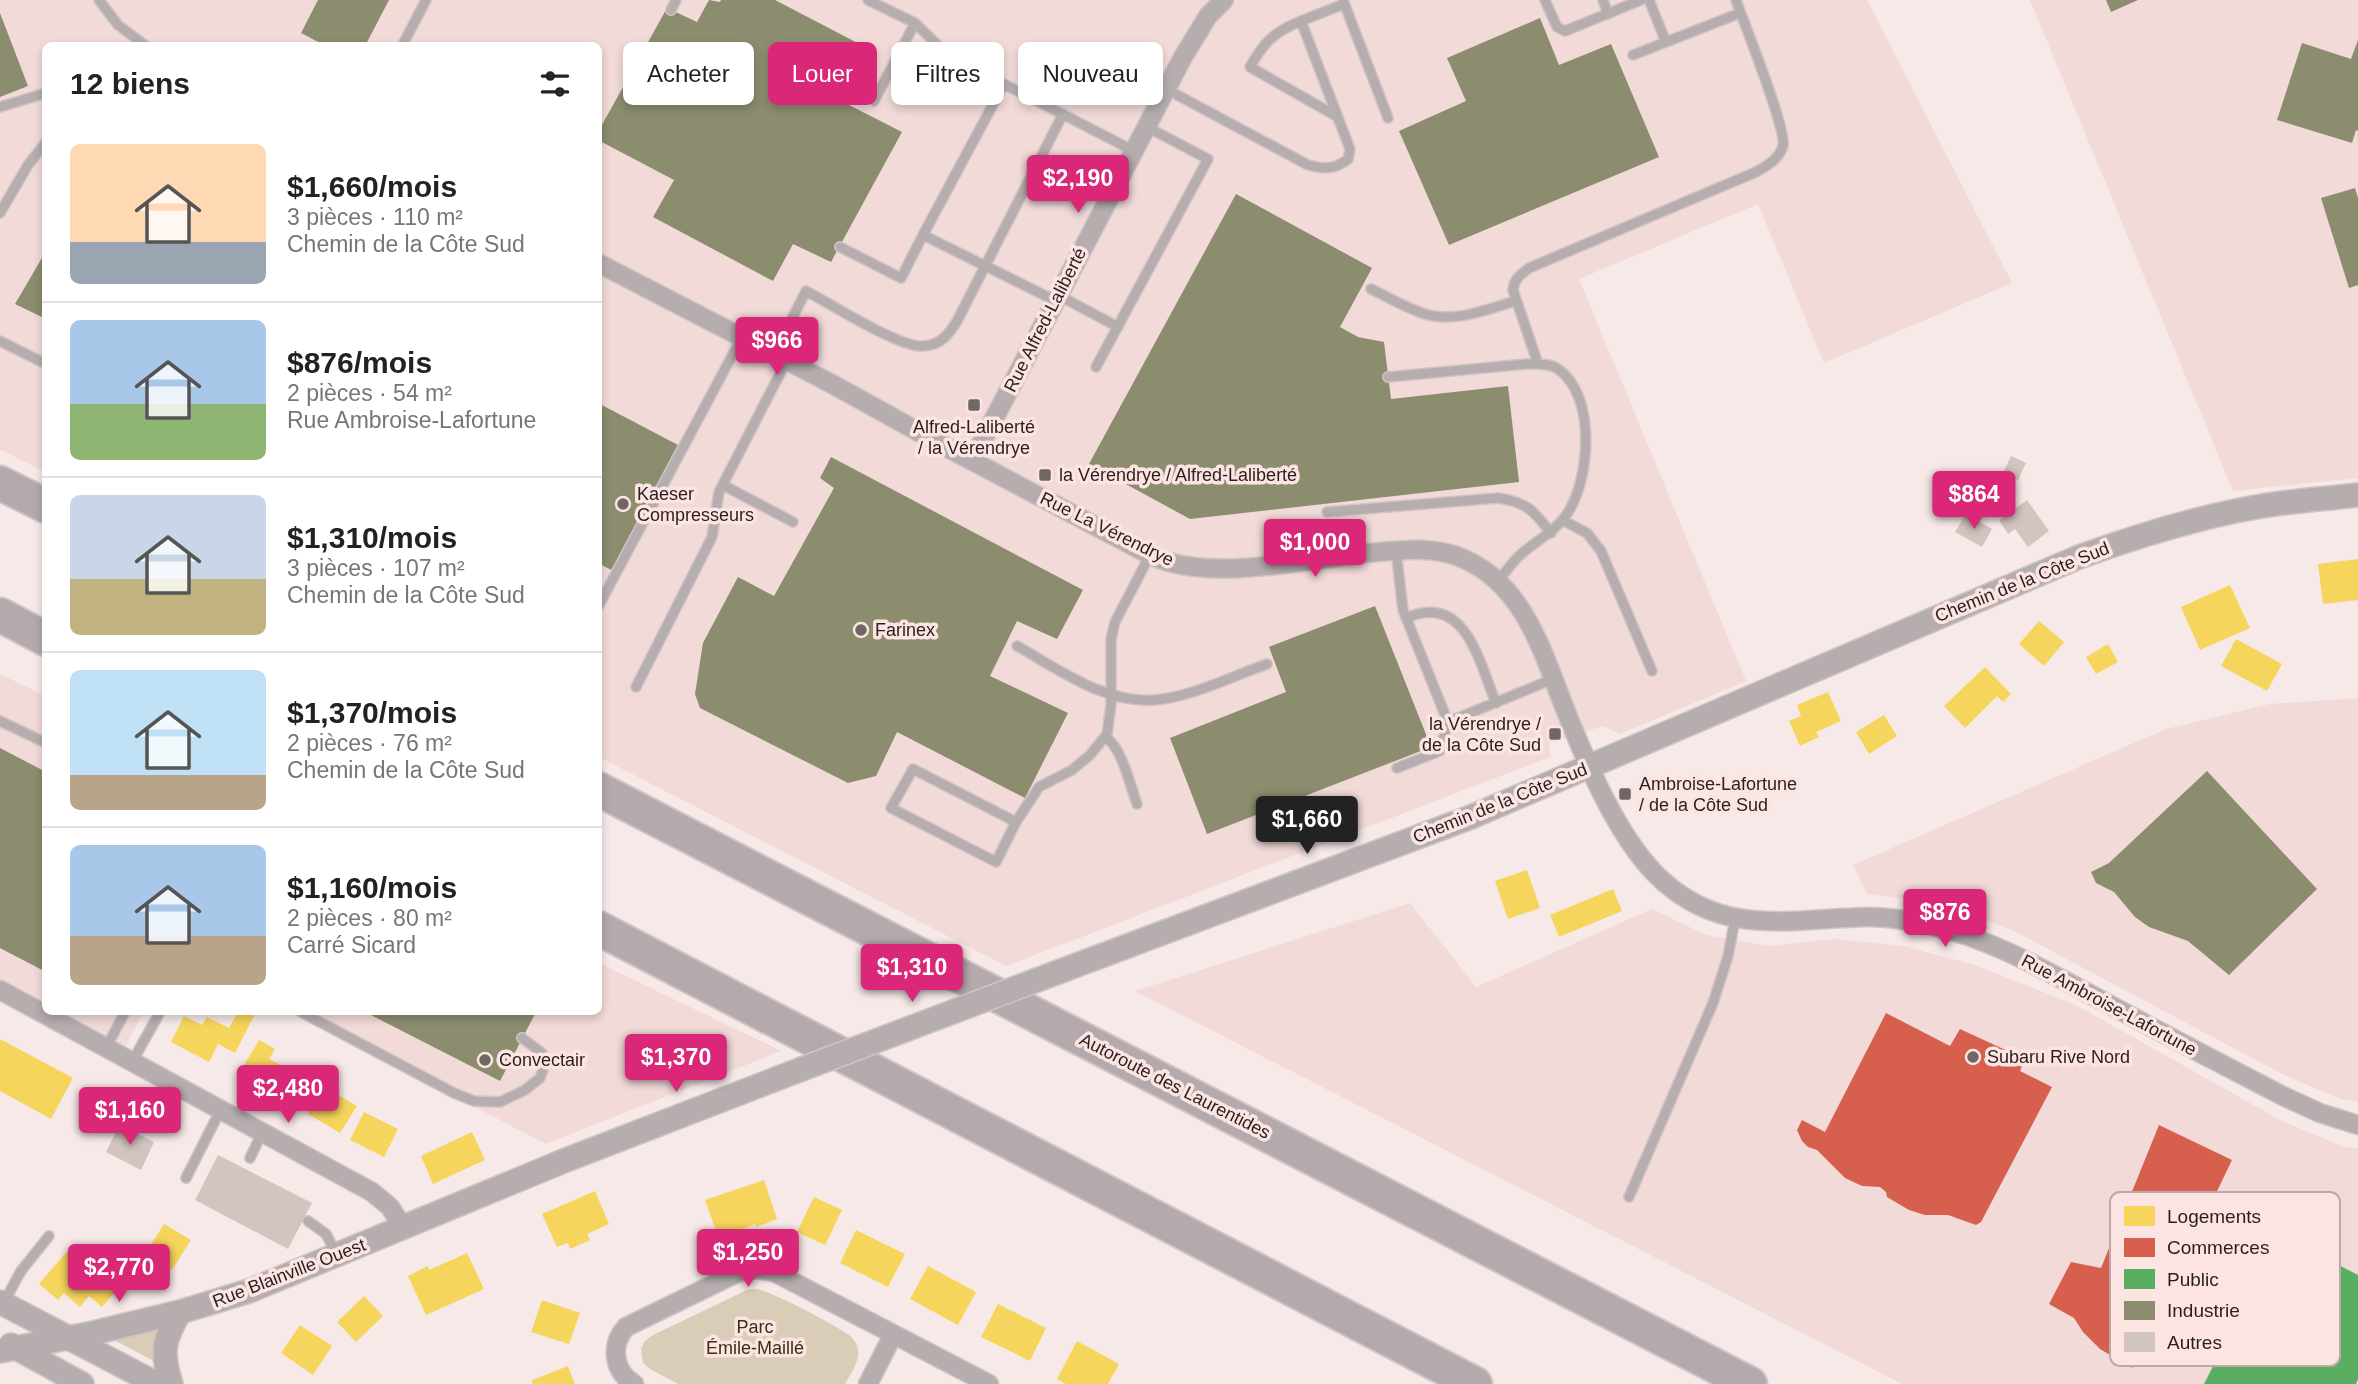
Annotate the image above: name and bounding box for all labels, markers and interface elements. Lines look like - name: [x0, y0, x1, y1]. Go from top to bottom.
- chip: Acheter: [623, 42, 754, 105]
- chip: Louer: [768, 42, 877, 105]
- chip: Filtres: [891, 42, 1004, 105]
- chip: Nouveau: [1018, 42, 1163, 105]
- icon: filters: [536, 65, 574, 103]
- text: 12 biens: [70, 67, 190, 100]
- pin: $2,190: [1021, 156, 1135, 215]
- text: $2,190: [1043, 165, 1113, 191]
- text: $1,660/mois: [287, 170, 457, 203]
- icon: home: [126, 172, 210, 256]
- text: 3 pièces · 110 m²: [287, 204, 463, 230]
- text: Chemin de la Côte Sud: [287, 231, 525, 257]
- street label: Rue Alfred-Laliberté: [1000, 245, 1090, 395]
- pin: $966: [736, 318, 818, 377]
- text: $966: [751, 327, 803, 353]
- text: $876/mois: [287, 346, 432, 379]
- icon: home: [126, 348, 210, 432]
- text: 2 pièces · 54 m²: [287, 380, 452, 406]
- marker: Alfred-Laliberté / la Vérendrye: [966, 397, 982, 413]
- text: Rue Ambroise-Lafortune: [287, 407, 536, 433]
- place label: Alfred-Laliberté / la Vérendrye: [913, 417, 1035, 458]
- place label: la Vérendrye / Alfred-Laliberté: [1059, 465, 1297, 485]
- marker: la Vérendrye / Alfred-Laliberté: [1037, 467, 1053, 483]
- pin: $864: [1933, 472, 2015, 531]
- text: $864: [1948, 481, 2000, 507]
- place label: Kaeser Compresseurs: [637, 484, 754, 525]
- street label: Rue La Vérendrye: [1037, 488, 1177, 570]
- marker: Kaeser Compresseurs: [615, 496, 631, 512]
- pin: $1,000: [1258, 520, 1372, 579]
- text: $1,310/mois: [287, 521, 457, 554]
- icon: home: [126, 523, 210, 607]
- text: $1,000: [1280, 529, 1350, 555]
- street label: Chemin de la Côte Sud: [1932, 538, 2112, 626]
- text: 3 pièces · 107 m²: [287, 555, 465, 581]
- text: Chemin de la Côte Sud: [287, 582, 525, 608]
- place label: Farinex: [875, 620, 935, 640]
- marker: Farinex: [853, 622, 869, 638]
- text: $1,370/mois: [287, 696, 457, 729]
- icon: home: [126, 698, 210, 782]
- place label: la Vérendrye / de la Côte Sud: [1422, 714, 1541, 755]
- marker: la Vérendrye / de la Côte Sud: [1547, 726, 1563, 742]
- text: 2 pièces · 76 m²: [287, 730, 452, 756]
- text: Chemin de la Côte Sud: [287, 757, 525, 783]
- street label: Chemin de la Côte Sud: [1410, 759, 1590, 847]
- place label: Ambroise-Lafortune / de la Côte Sud: [1639, 774, 1797, 815]
- marker: Ambroise-Lafortune / de la Côte Sud: [1617, 786, 1633, 802]
- pin: $1,660: [1250, 796, 1364, 856]
- text: $1,660: [1272, 806, 1342, 832]
- text: $1,160/mois: [287, 871, 457, 904]
- icon: home: [126, 873, 210, 957]
- pin: $876: [1904, 890, 1986, 949]
- text: $876: [1919, 899, 1971, 925]
- text: 2 pièces · 80 m²: [287, 905, 452, 931]
- text: Carré Sicard: [287, 932, 416, 958]
- pin: $1,310: [855, 944, 969, 1004]
- street label: Rue Ambroise-Lafortune: [2018, 950, 2200, 1060]
- text: $1,310: [877, 954, 947, 980]
- street label: Autoroute des Laurentides: [1076, 1029, 1274, 1143]
- pin: $1,370: [619, 1034, 733, 1094]
- text: $1,370: [641, 1044, 711, 1070]
- place label: Subaru Rive Nord: [1987, 1047, 2130, 1067]
- marker: Subaru Rive Nord: [1965, 1049, 1981, 1065]
- place label: Convectair: [499, 1050, 585, 1070]
- marker: Convectair: [477, 1052, 493, 1068]
- pin: $2,480: [231, 1066, 345, 1125]
- text: $2,480: [253, 1075, 323, 1101]
- pin: $1,160: [73, 1088, 187, 1147]
- text: $1,160: [95, 1097, 165, 1123]
- legend: [2110, 1192, 2340, 1366]
- text: Logements: [2167, 1206, 2261, 1227]
- pin: $1,250: [691, 1230, 805, 1289]
- street label: Rue Blainville Ouest: [210, 1235, 368, 1311]
- text: Commerces: [2167, 1237, 2269, 1258]
- text: $1,250: [713, 1239, 783, 1265]
- pin: $2,770: [62, 1244, 176, 1304]
- text: $2,770: [84, 1254, 154, 1280]
- text: Public: [2167, 1269, 2219, 1290]
- text: Industrie: [2167, 1300, 2240, 1321]
- park label: Parc Émile-Maillé: [706, 1317, 804, 1358]
- text: Autres: [2167, 1332, 2222, 1353]

